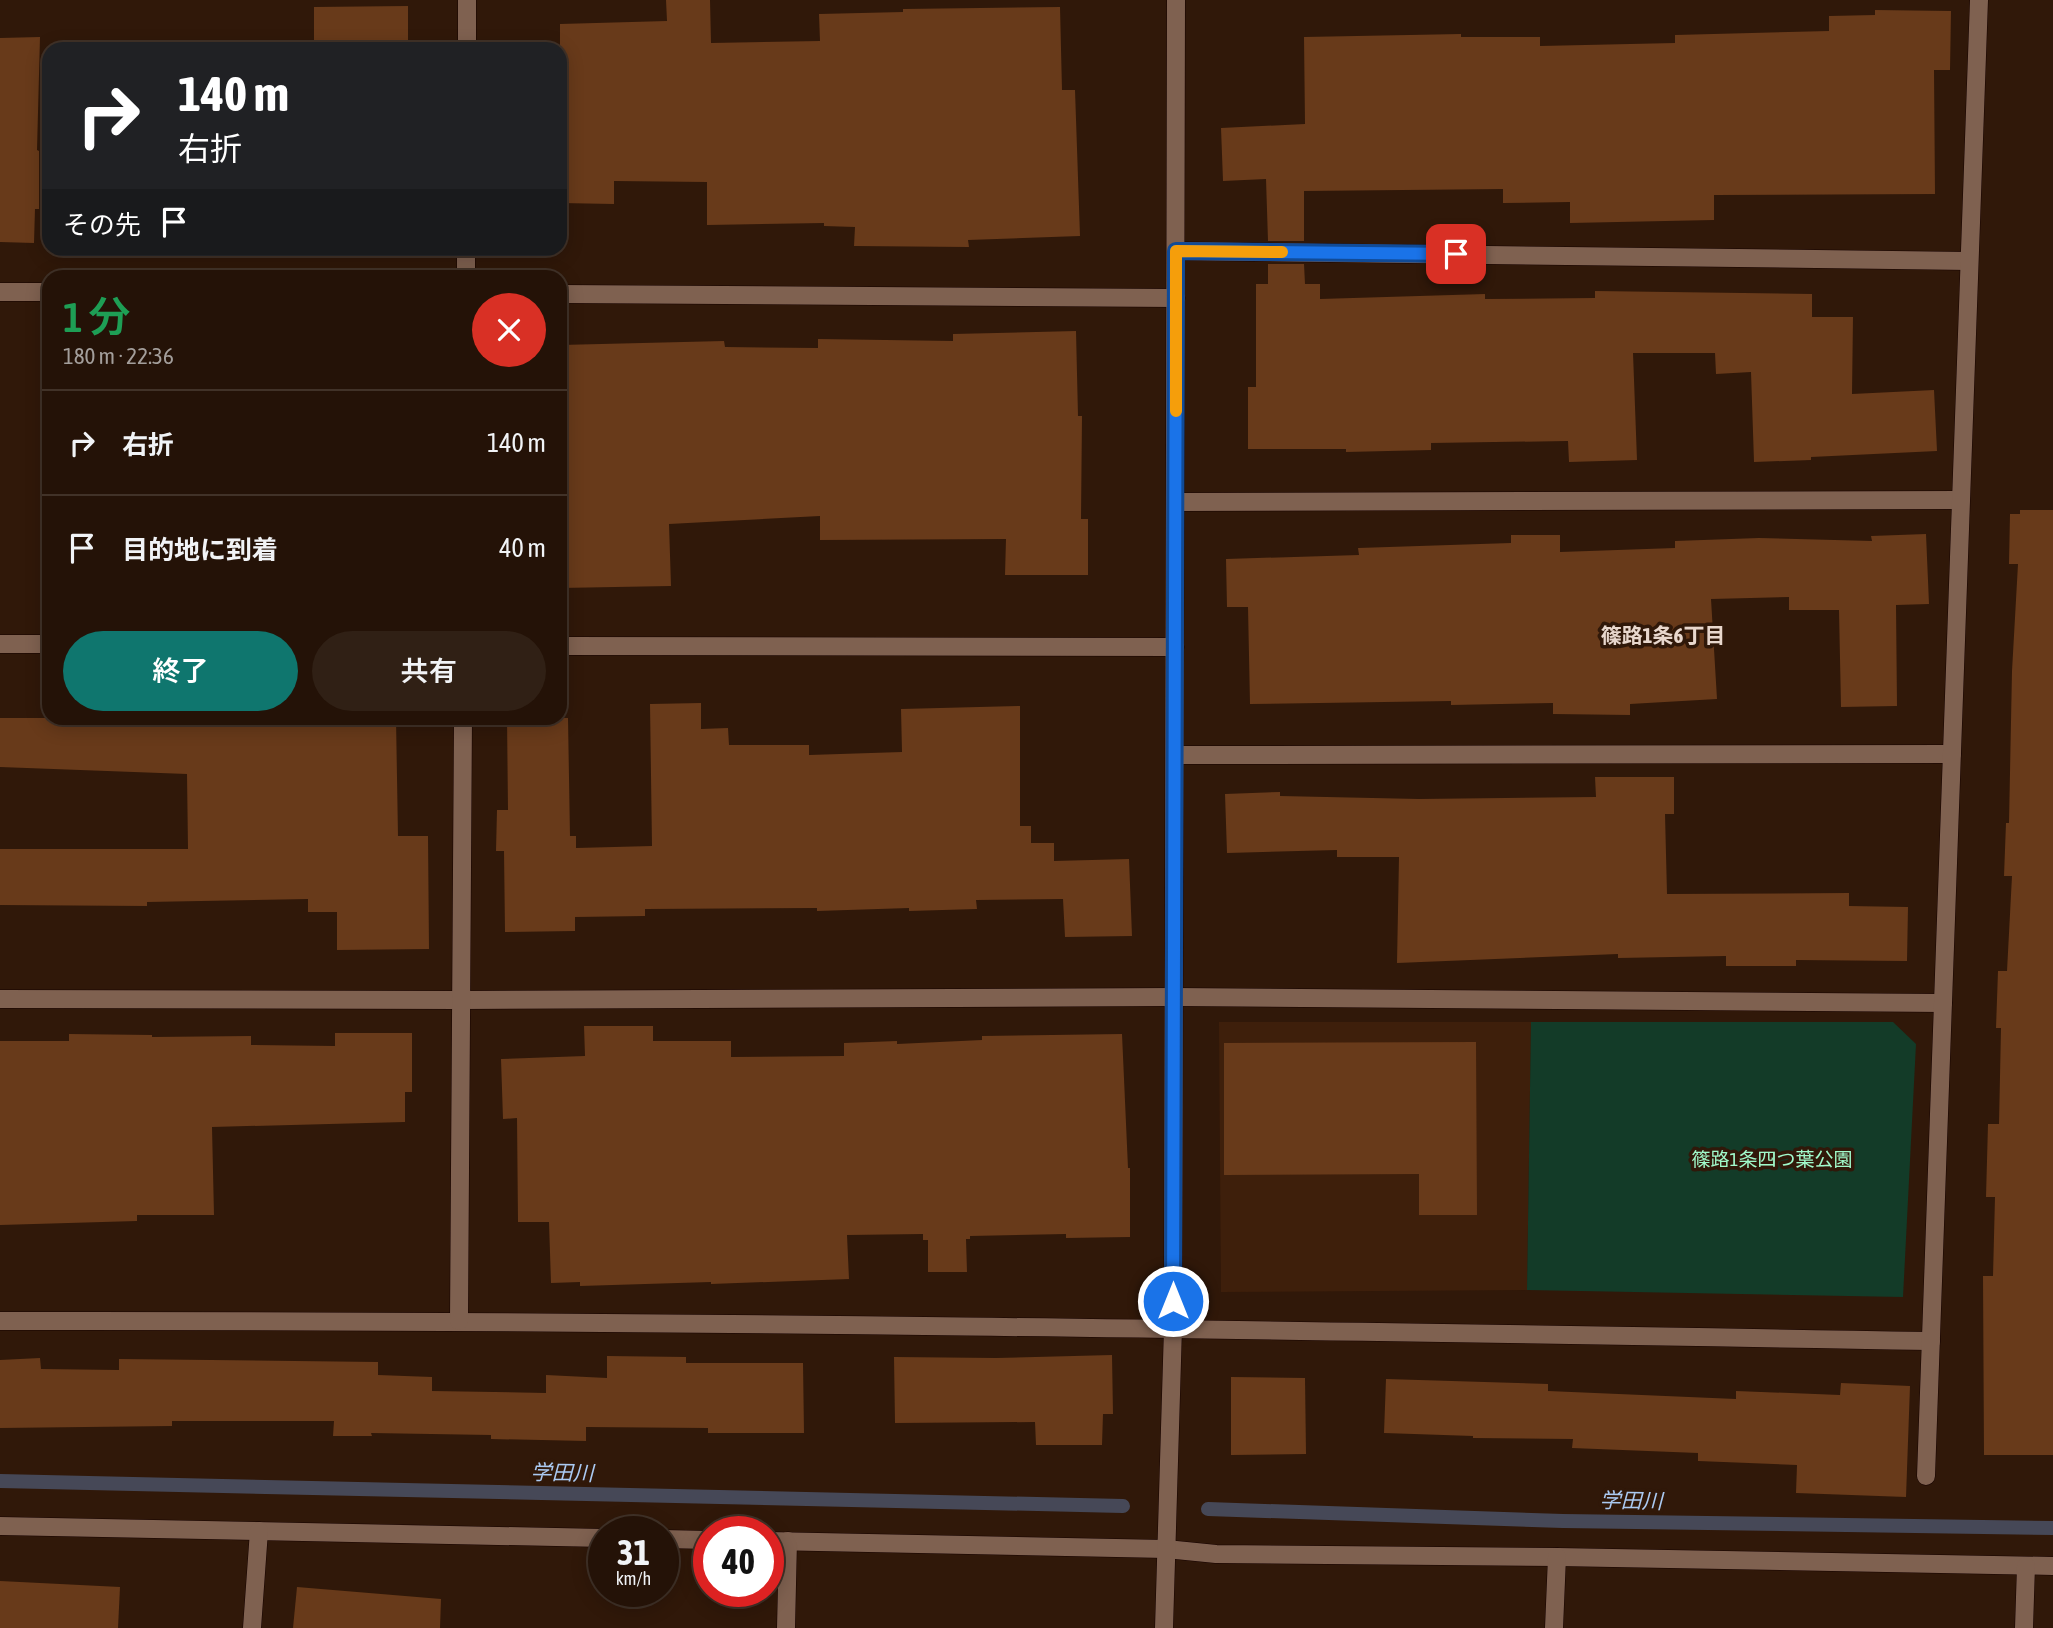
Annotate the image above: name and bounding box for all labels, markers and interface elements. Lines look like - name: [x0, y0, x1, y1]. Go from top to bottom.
- text: 140 m: [178, 65, 289, 121]
- icon: right: [63, 70, 154, 161]
- text: 右折: [178, 130, 242, 167]
- icon: arrive: [155, 203, 193, 241]
- text: その先: [63, 210, 141, 240]
- pin: [1426, 224, 1486, 284]
- icon: arrive: [1437, 235, 1475, 273]
- text: 1 分: [63, 293, 131, 341]
- button: close: [472, 293, 546, 367]
- text: 180 m · 22:36: [63, 343, 174, 369]
- icon: right: [63, 424, 101, 462]
- text: 140 m: [487, 428, 546, 458]
- text: 右折: [122, 430, 174, 460]
- icon: arrive: [63, 529, 101, 567]
- text: 40 m: [499, 533, 546, 563]
- text: 目的地に到着: [122, 535, 278, 565]
- district label: 篠路1条6丁目: [1601, 623, 1725, 647]
- button: 終了: [63, 631, 298, 711]
- button: 共有: [312, 631, 546, 711]
- park label: 篠路1条四つ葉公園: [1692, 1148, 1852, 1170]
- position arrow: [1136, 1264, 1210, 1338]
- water label: 学田川: [530, 1459, 596, 1485]
- water label: 学田川: [1599, 1487, 1665, 1513]
- speed limit sign: 40: [693, 1516, 784, 1607]
- text: 31: [617, 1532, 650, 1572]
- text: km/h: [616, 1568, 651, 1589]

